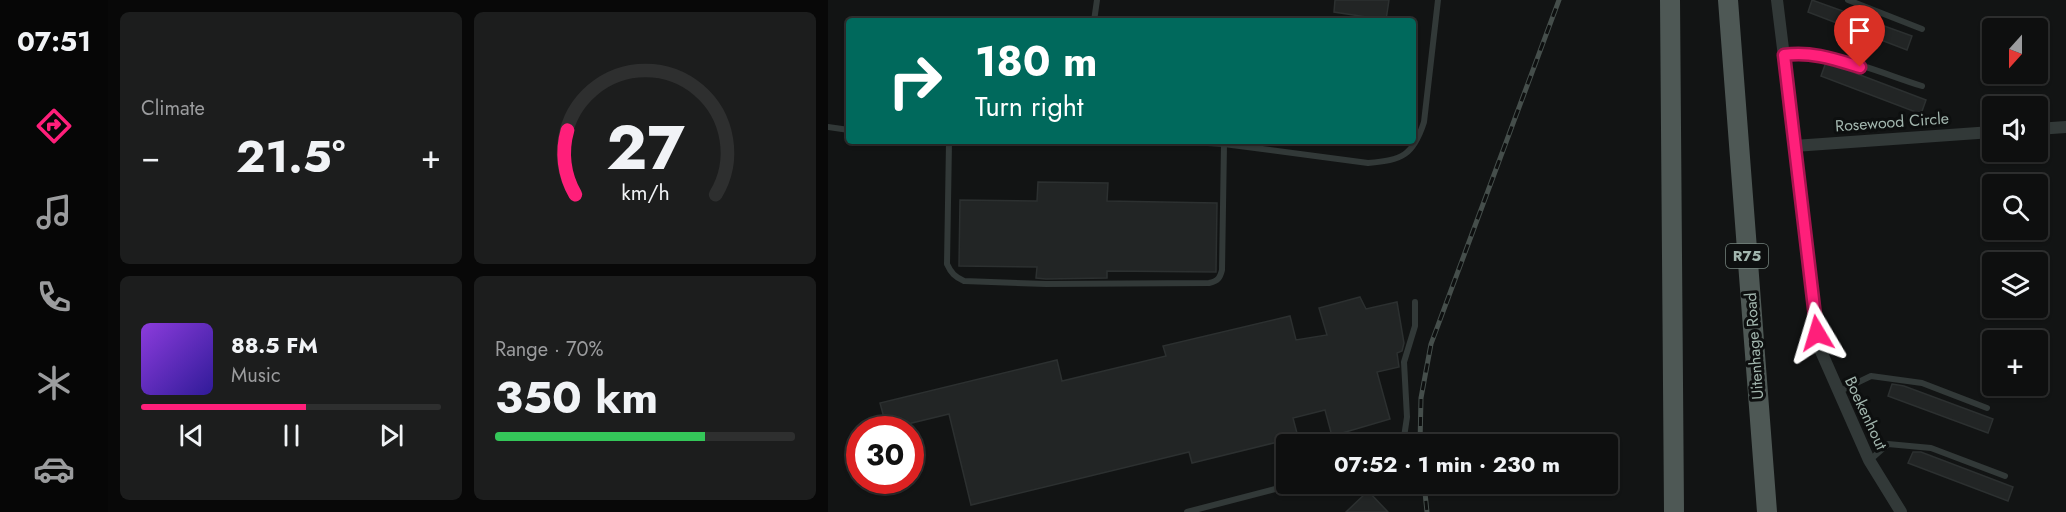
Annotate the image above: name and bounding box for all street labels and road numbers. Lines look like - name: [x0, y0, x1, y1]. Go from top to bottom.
- street label: Rosewood Circle: [1834, 107, 1950, 137]
- road number: R75: [1726, 244, 1768, 268]
- street label: Uitenhage Road: [1739, 292, 1769, 400]
- street label: Boekenhout: [1839, 372, 1893, 454]

